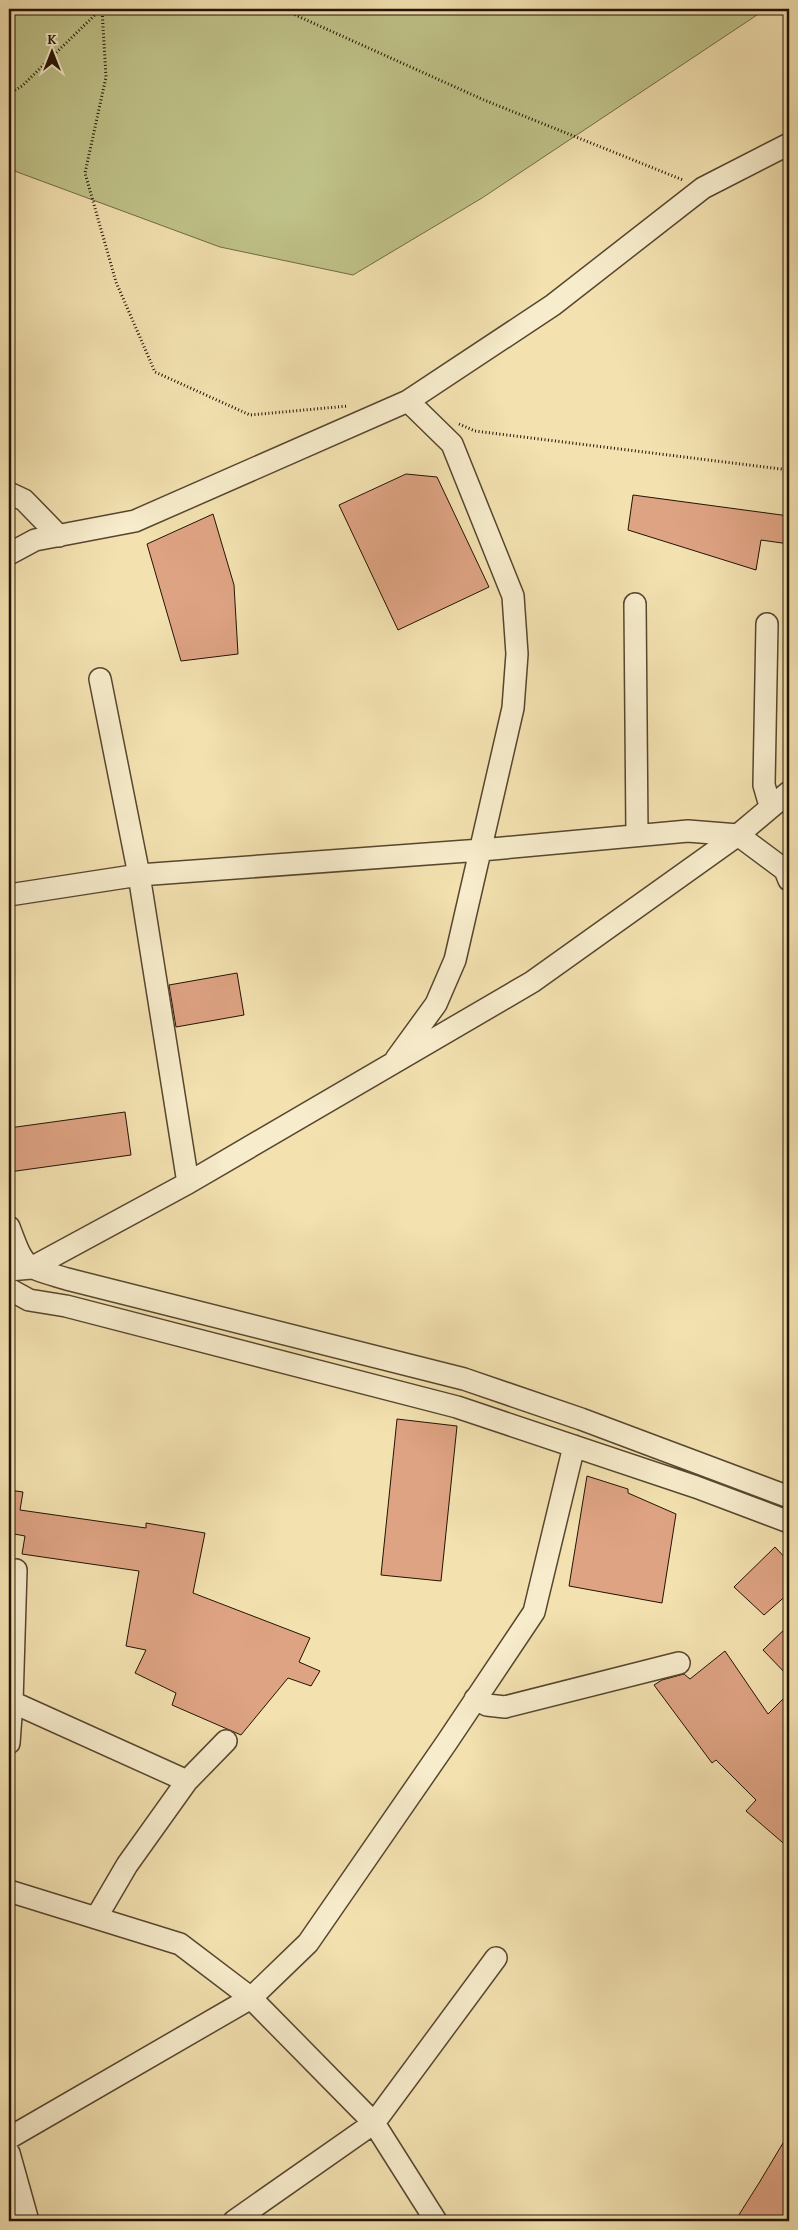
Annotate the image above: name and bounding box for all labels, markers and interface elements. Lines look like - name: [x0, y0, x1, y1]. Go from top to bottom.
- north arrow: [28, 28, 78, 78]
- text: K: [48, 29, 57, 49]

